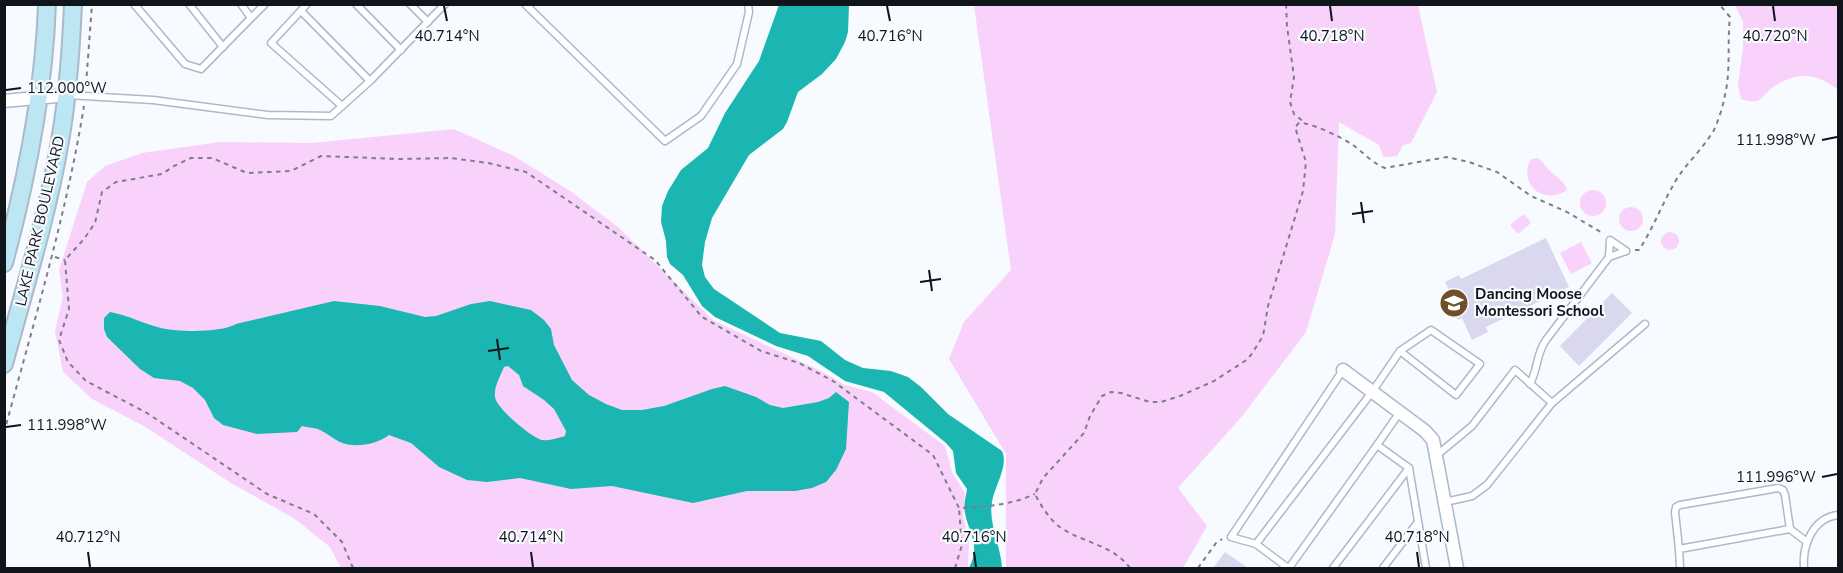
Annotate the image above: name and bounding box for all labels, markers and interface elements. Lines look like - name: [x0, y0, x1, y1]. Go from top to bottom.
- text: 40.714°N: [414, 26, 480, 46]
- text: 40.716°N: [857, 26, 923, 46]
- text: 40.718°N: [1299, 26, 1365, 46]
- text: 40.720°N: [1742, 26, 1808, 46]
- text: 112.000°W: [27, 78, 107, 98]
- text: 111.998°W: [1736, 130, 1816, 150]
- street label: LAKE PARK BOULEVARD: [11, 134, 69, 308]
- place label: Dancing Moose Montessori School: [1475, 284, 1604, 321]
- school or university icon: Dancing Moose Montessori School: [1438, 287, 1470, 319]
- text: 111.998°W: [27, 415, 107, 435]
- text: 111.996°W: [1736, 467, 1816, 487]
- text: 40.712°N: [55, 527, 121, 547]
- text: 40.714°N: [498, 527, 564, 547]
- text: 40.716°N: [941, 527, 1007, 547]
- text: 40.718°N: [1384, 527, 1450, 547]

